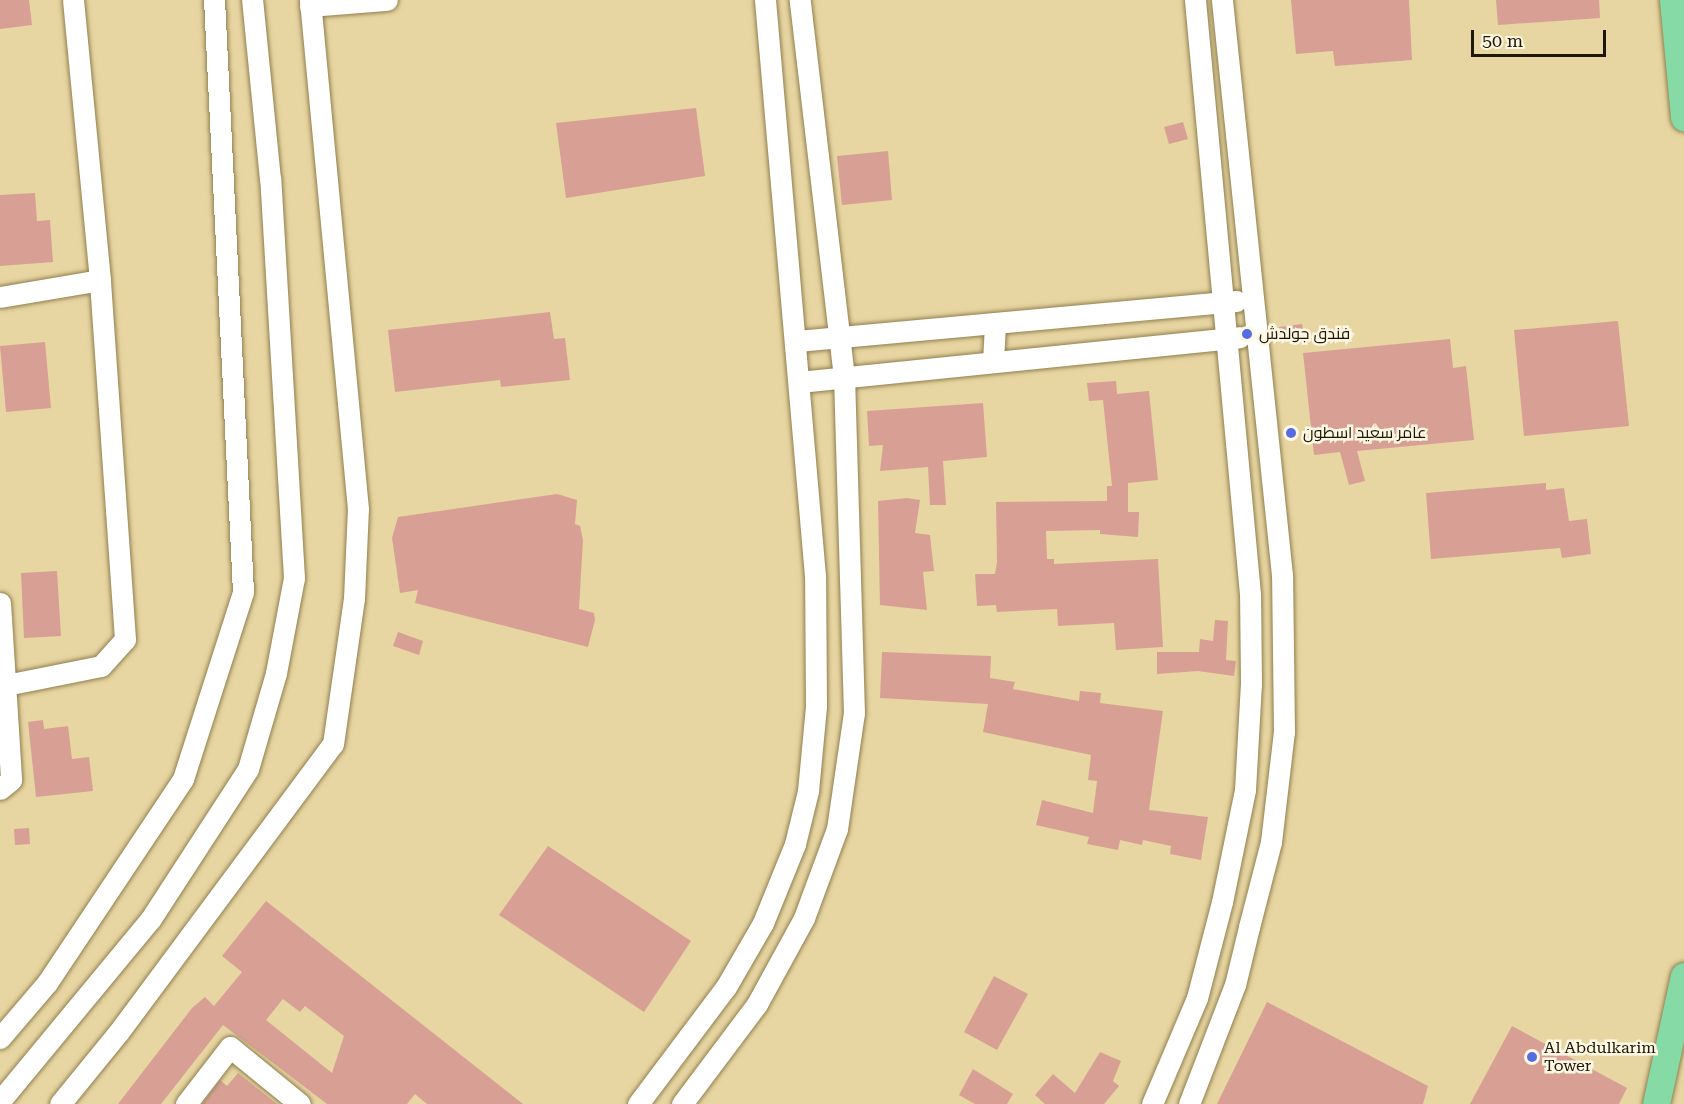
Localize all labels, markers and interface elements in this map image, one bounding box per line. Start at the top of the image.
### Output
scale bar [1474,18,1609,56]
text: 50 m [1482,30,1523,51]
place label: فندق جولدش [1259,324,1350,344]
marker: فندق جولدش [1240,327,1254,341]
place label: عامر سعيد اسطون [1303,423,1426,443]
marker: عامر سعيد اسطون [1284,426,1298,440]
place label: Al Abdulkarim Tower [1544,1038,1656,1076]
marker: Al Abdulkarim Tower [1525,1050,1539,1064]

